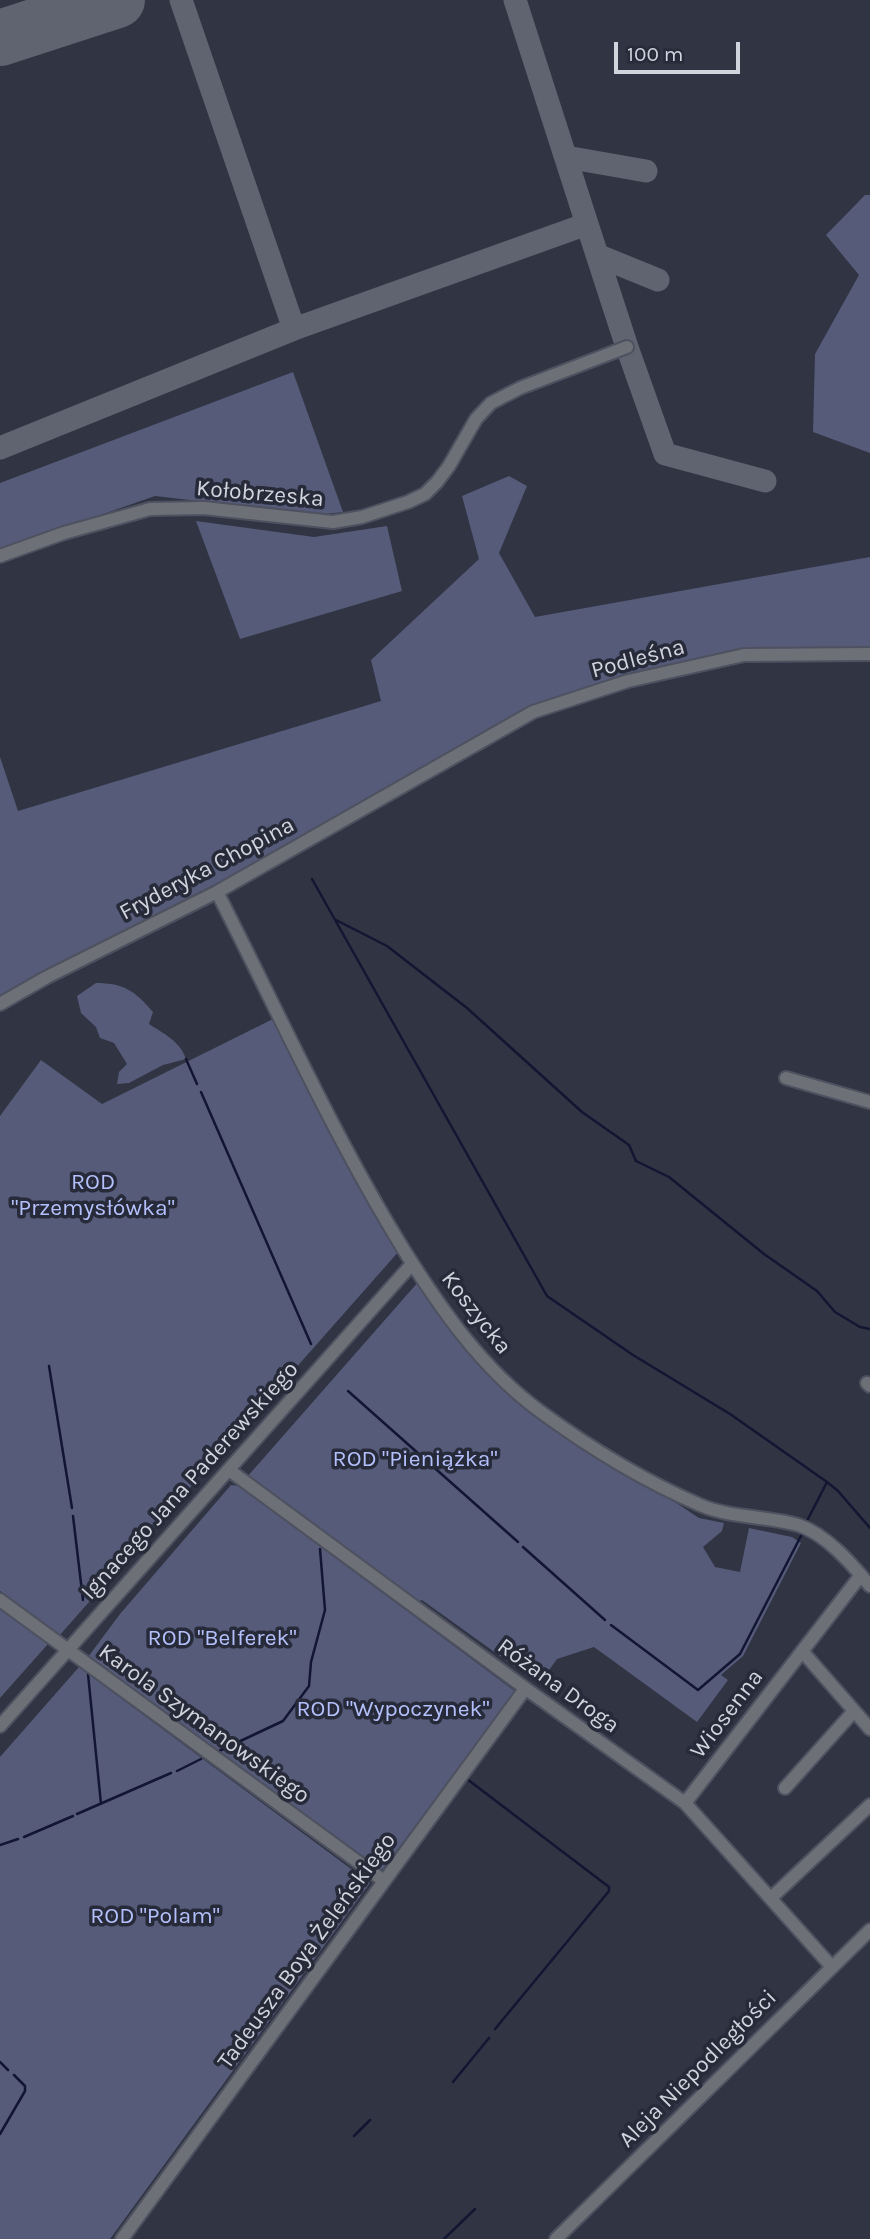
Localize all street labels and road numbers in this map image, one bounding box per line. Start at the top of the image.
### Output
street label: Kołobrzeska [195,475,325,513]
street label: Podleśna [588,633,688,685]
street label: Fryderyka Chopina [115,811,299,927]
street label: Koszycka [435,1266,517,1360]
street label: Ignacego Jana Paderewskiego [76,1356,304,1606]
street label: Różana Droga [492,1633,624,1739]
street label: Karola Szymanowskiego [93,1638,315,1810]
street label: Wiosenna [685,1664,769,1764]
street label: Tadeusza Boya Żeleńskiego [212,1828,402,2074]
street label: Aleja Niepodległości [613,1984,783,2154]

